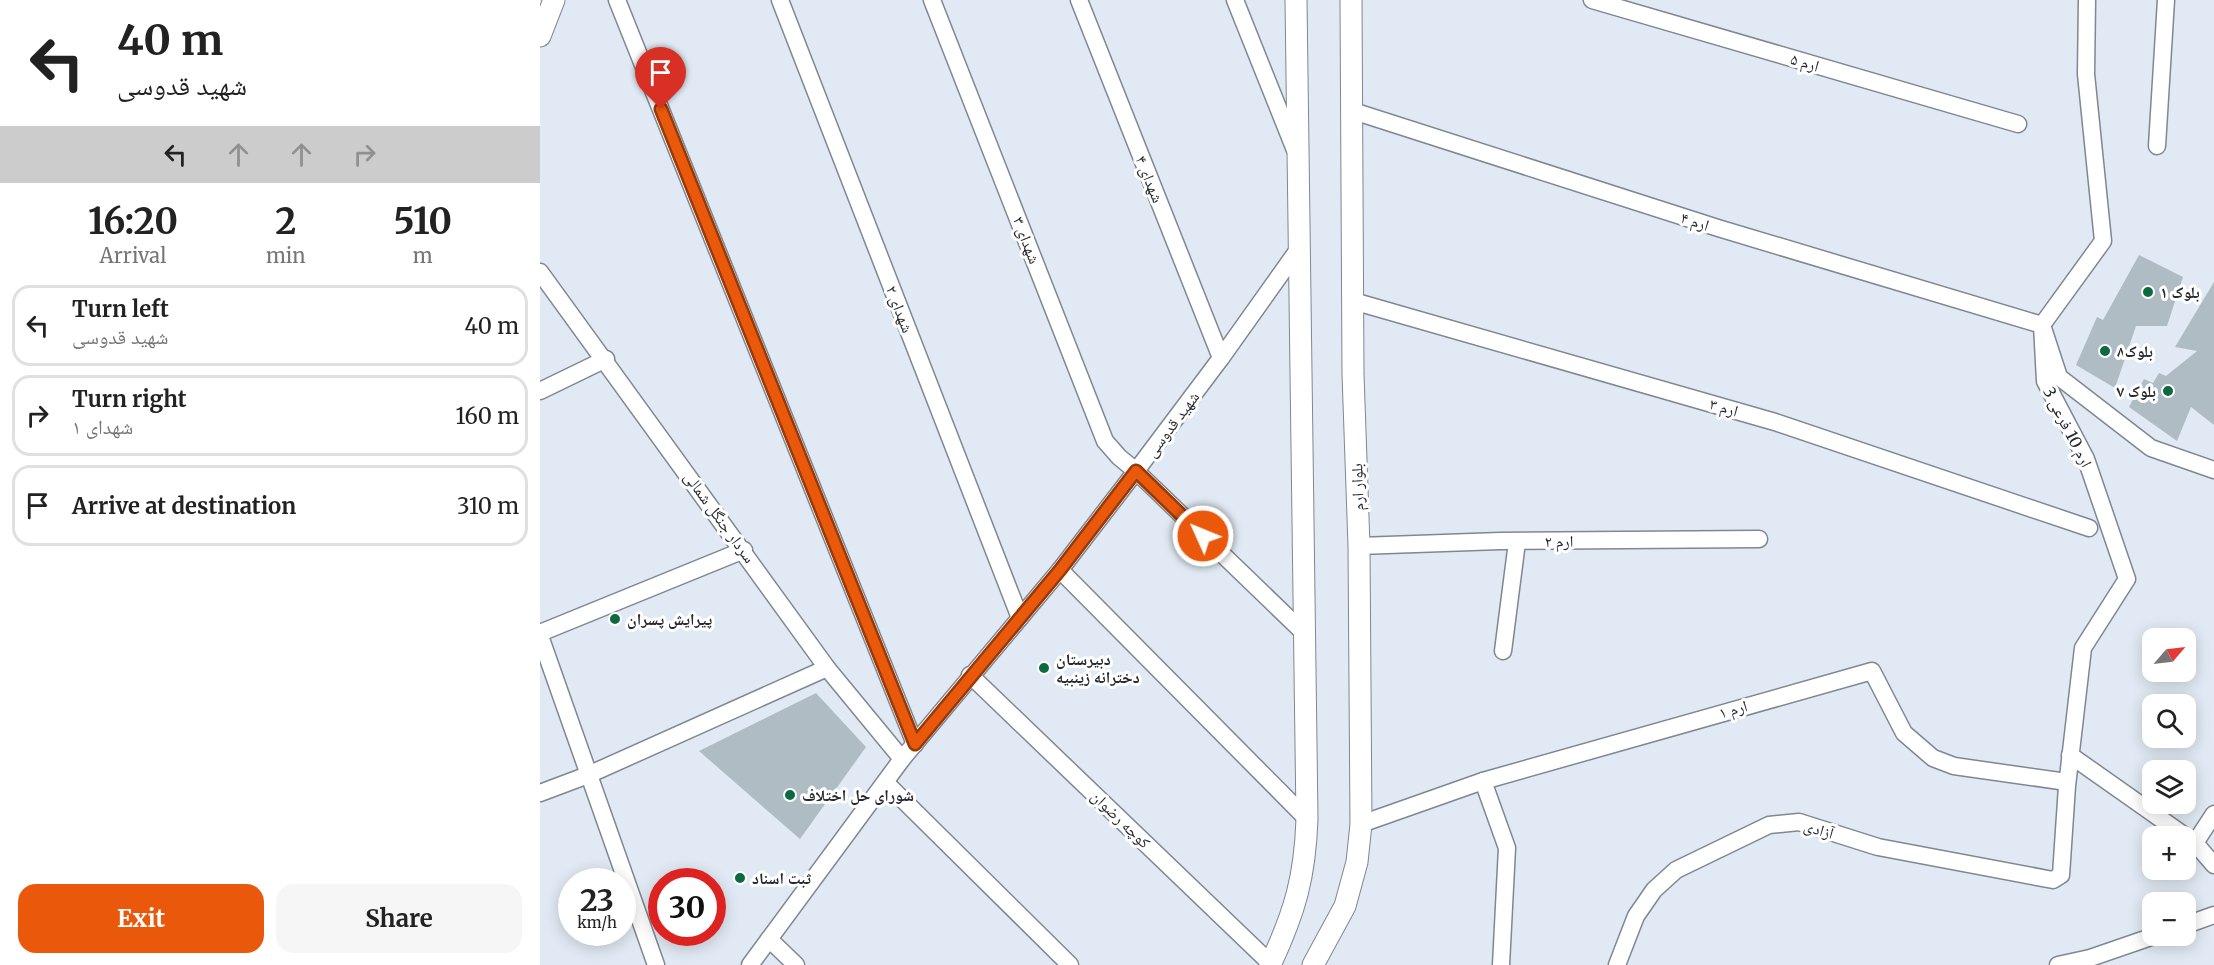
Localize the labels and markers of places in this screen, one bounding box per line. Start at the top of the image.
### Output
pin [635,47,686,109]
place label: بلوک ۱ [2160,282,2200,302]
marker: بلوک ۱ [2141,285,2155,299]
place label: بلوک۸ [2117,341,2153,361]
marker: بلوک۸ [2098,344,2112,358]
place label: بلوک ۷ [2116,381,2156,401]
marker: بلوک ۷ [2161,384,2175,398]
place label: پیرایش پسران [627,609,712,629]
marker: پیرایش پسران [608,612,622,626]
place label: دبیرستان دخترانه زینبیه [1056,649,1140,687]
marker: دبیرستان دخترانه زینبیه [1037,661,1051,675]
place label: شورای حل اختلاف [802,785,914,805]
marker: شورای حل اختلاف [783,788,797,802]
place label: ثبت اسناد [752,868,812,888]
marker: ثبت اسناد [733,871,747,885]

